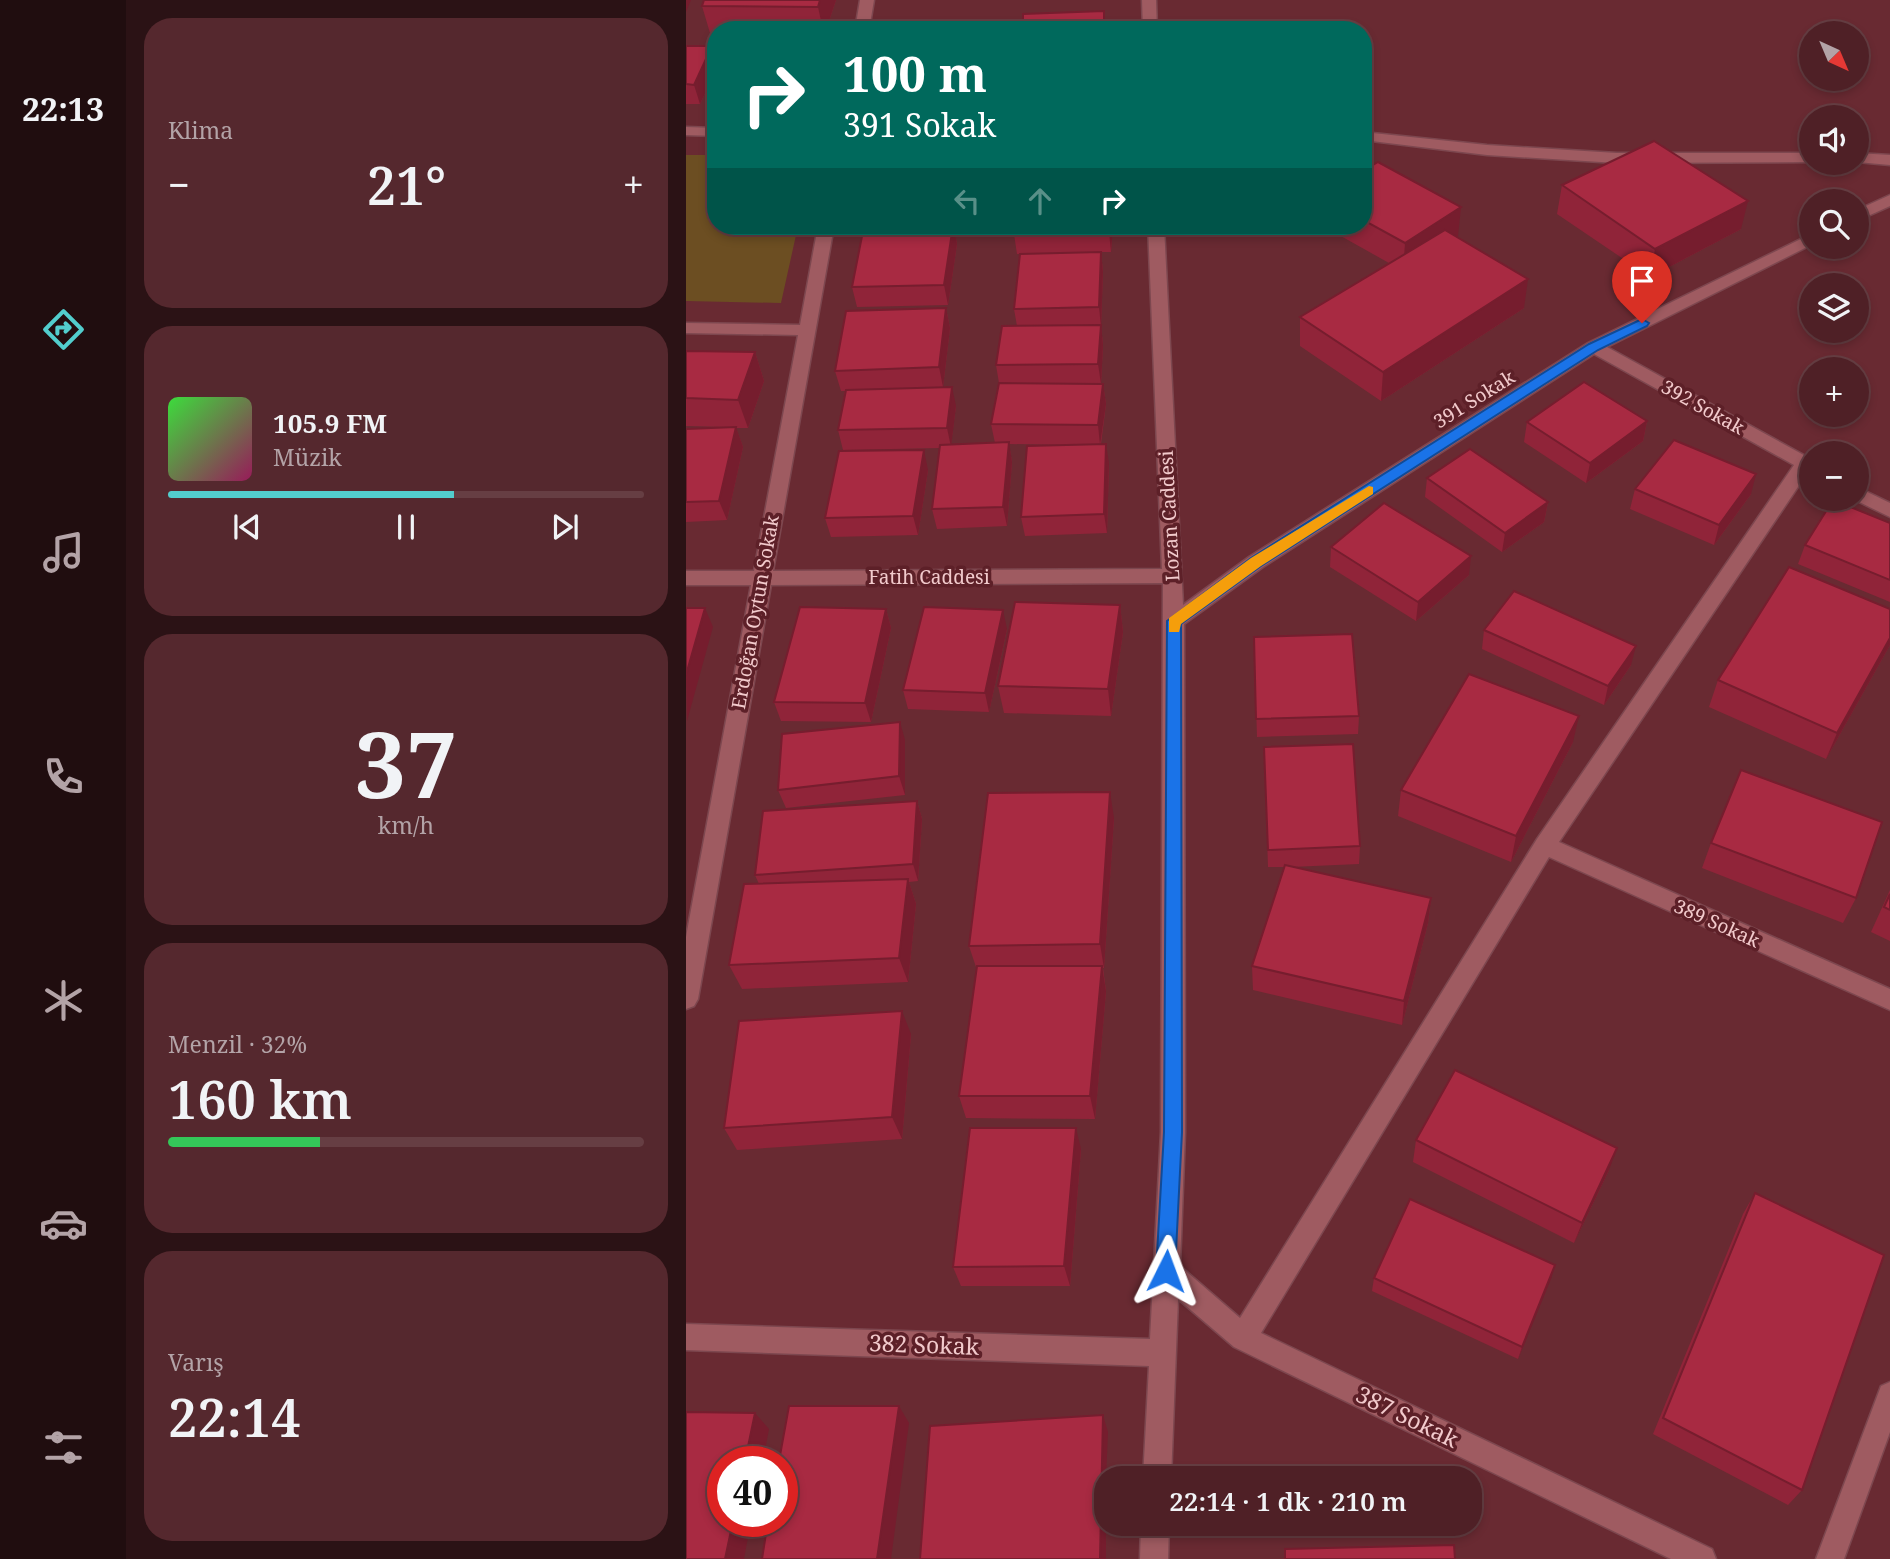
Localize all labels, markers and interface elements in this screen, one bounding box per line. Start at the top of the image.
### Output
north arrow [1799,21,1869,91]
map controls [1799,21,1869,511]
text: 100 m [843,40,987,106]
icon: right [728,49,819,140]
text: 22:13 [22,87,104,130]
text: 391 Sokak [843,103,996,146]
button: sound [1799,105,1869,175]
text: Klima [168,114,233,146]
text: 21° [367,149,446,220]
text: − [168,158,190,210]
text: + [623,158,644,210]
icon: left [948,182,986,220]
icon: ahead [1021,182,1059,220]
icon: right [1094,182,1132,220]
button: search [1799,189,1869,259]
pin [1612,251,1672,323]
icon: arrive [1623,262,1661,300]
button: layers [1799,273,1869,343]
icon: directions [39,305,88,354]
button: + [1799,357,1869,427]
street label: 391 Sokak [1429,363,1520,434]
street label: 392 Sokak [1657,374,1750,441]
text: 105.9 FM [273,405,387,441]
text: Müzik [273,441,342,473]
button: − [1799,441,1869,511]
street label: Lozan Caddesi [1153,450,1185,582]
icon: previous [228,508,266,546]
icon: pause [387,508,425,546]
icon: next [546,508,584,546]
street label: Erdoğan Oytun Sokak [725,512,785,711]
icon: music [39,528,88,577]
street label: Fatih Caddesi [868,564,990,590]
text: 37 [355,701,457,825]
icon: phone [39,752,88,801]
text: km/h [378,809,434,841]
street label: 389 Sokak [1670,893,1765,954]
icon: climate [39,976,88,1025]
text: Menzil · 32% [168,1028,307,1060]
text: 160 km [168,1063,352,1134]
icon: car [39,1199,88,1248]
position arrow [1129,1234,1203,1308]
street label: 382 Sokak [868,1326,980,1362]
text: Varış [168,1346,224,1378]
street label: 387 Sokak [1351,1378,1464,1455]
text: 22:14 [168,1381,301,1452]
icon: filters [39,1423,88,1472]
speed limit sign: 40 [707,1446,798,1537]
text: 22:14 · 1 dk · 210 m [1169,1483,1407,1519]

